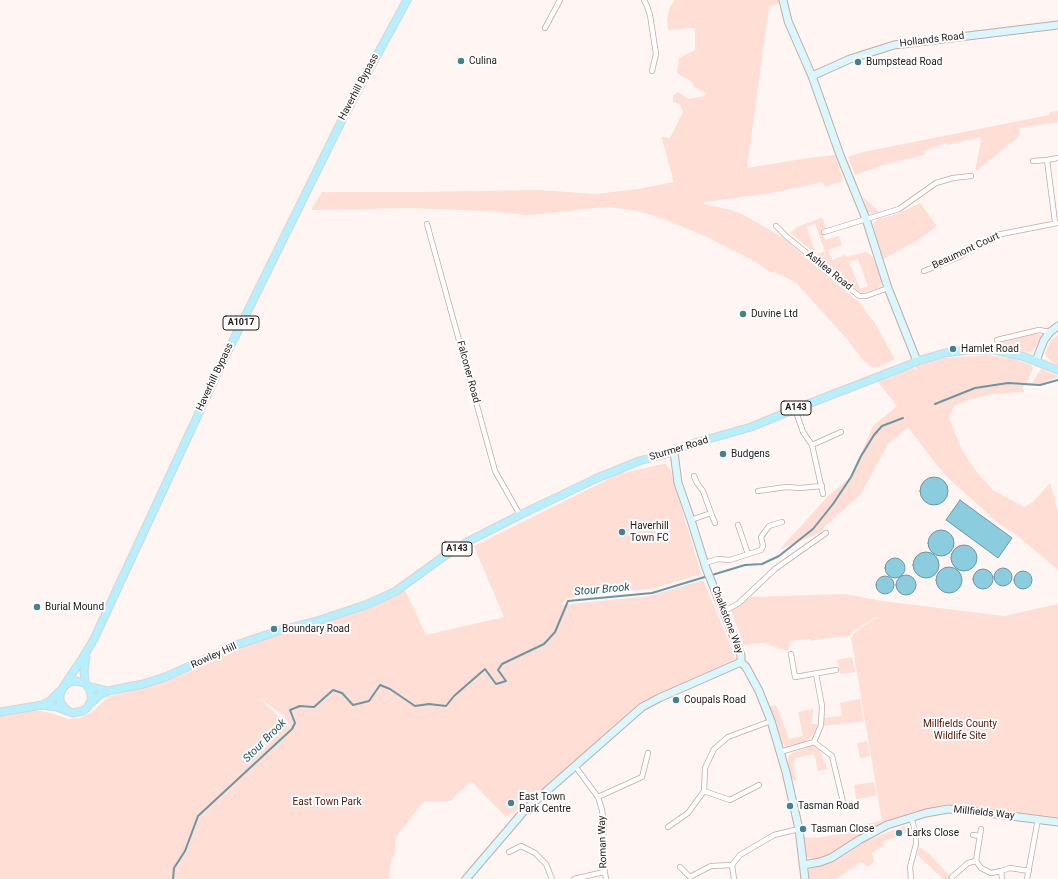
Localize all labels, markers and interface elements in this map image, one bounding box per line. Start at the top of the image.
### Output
street label: Hollands Road [899,30,965,50]
street label: Haverhill Bypass [336,52,382,122]
place label: Culina [469,55,497,67]
marker: Culina [456,56,466,66]
place label: Bumpstead Road [866,56,942,68]
marker: Bumpstead Road [853,57,863,67]
street label: Beaumont Court [930,230,1002,272]
street label: Ashlea Road [804,249,854,293]
place label: Duvine Ltd [751,308,798,320]
marker: Duvine Ltd [738,309,748,319]
road number: A1017 [223,316,259,330]
street label: Falconer Road [454,340,482,404]
street label: Haverhill Bypass [194,341,236,413]
place label: Hamlet Road [961,343,1019,355]
marker: Hamlet Road [948,344,958,354]
road number: A143 [781,401,811,415]
street label: Sturmer Road [648,434,710,464]
place label: Budgens [731,448,770,460]
marker: Budgens [718,449,728,459]
place label: Haverhill Town FC [630,520,669,544]
marker: Haverhill Town FC [617,527,627,537]
road number: A143 [442,542,472,556]
water label: Stour Brook [574,581,630,599]
street label: Chalkstone Way [709,585,745,655]
place label: Burial Mound [45,601,104,613]
marker: Burial Mound [32,602,42,612]
place label: Boundary Road [282,623,350,635]
marker: Boundary Road [269,624,279,634]
street label: Rowley Hill [189,641,239,671]
place label: Coupals Road [684,694,746,706]
marker: Coupals Road [671,695,681,705]
water label: Stour Brook [241,717,289,765]
park label: Millfields County Wildlife Site [923,718,997,742]
place label: East Town Park Centre [519,791,571,814]
park label: East Town Park [293,796,361,808]
marker: East Town Park Centre [506,798,516,808]
place label: Tasman Road [798,800,859,812]
marker: Tasman Road [785,801,795,811]
street label: Millfields Way [953,804,1015,822]
street label: Roman Way [596,815,610,869]
place label: Tasman Close [811,823,874,835]
marker: Tasman Close [798,824,808,834]
place label: Larks Close [907,827,959,839]
marker: Larks Close [894,828,904,838]

